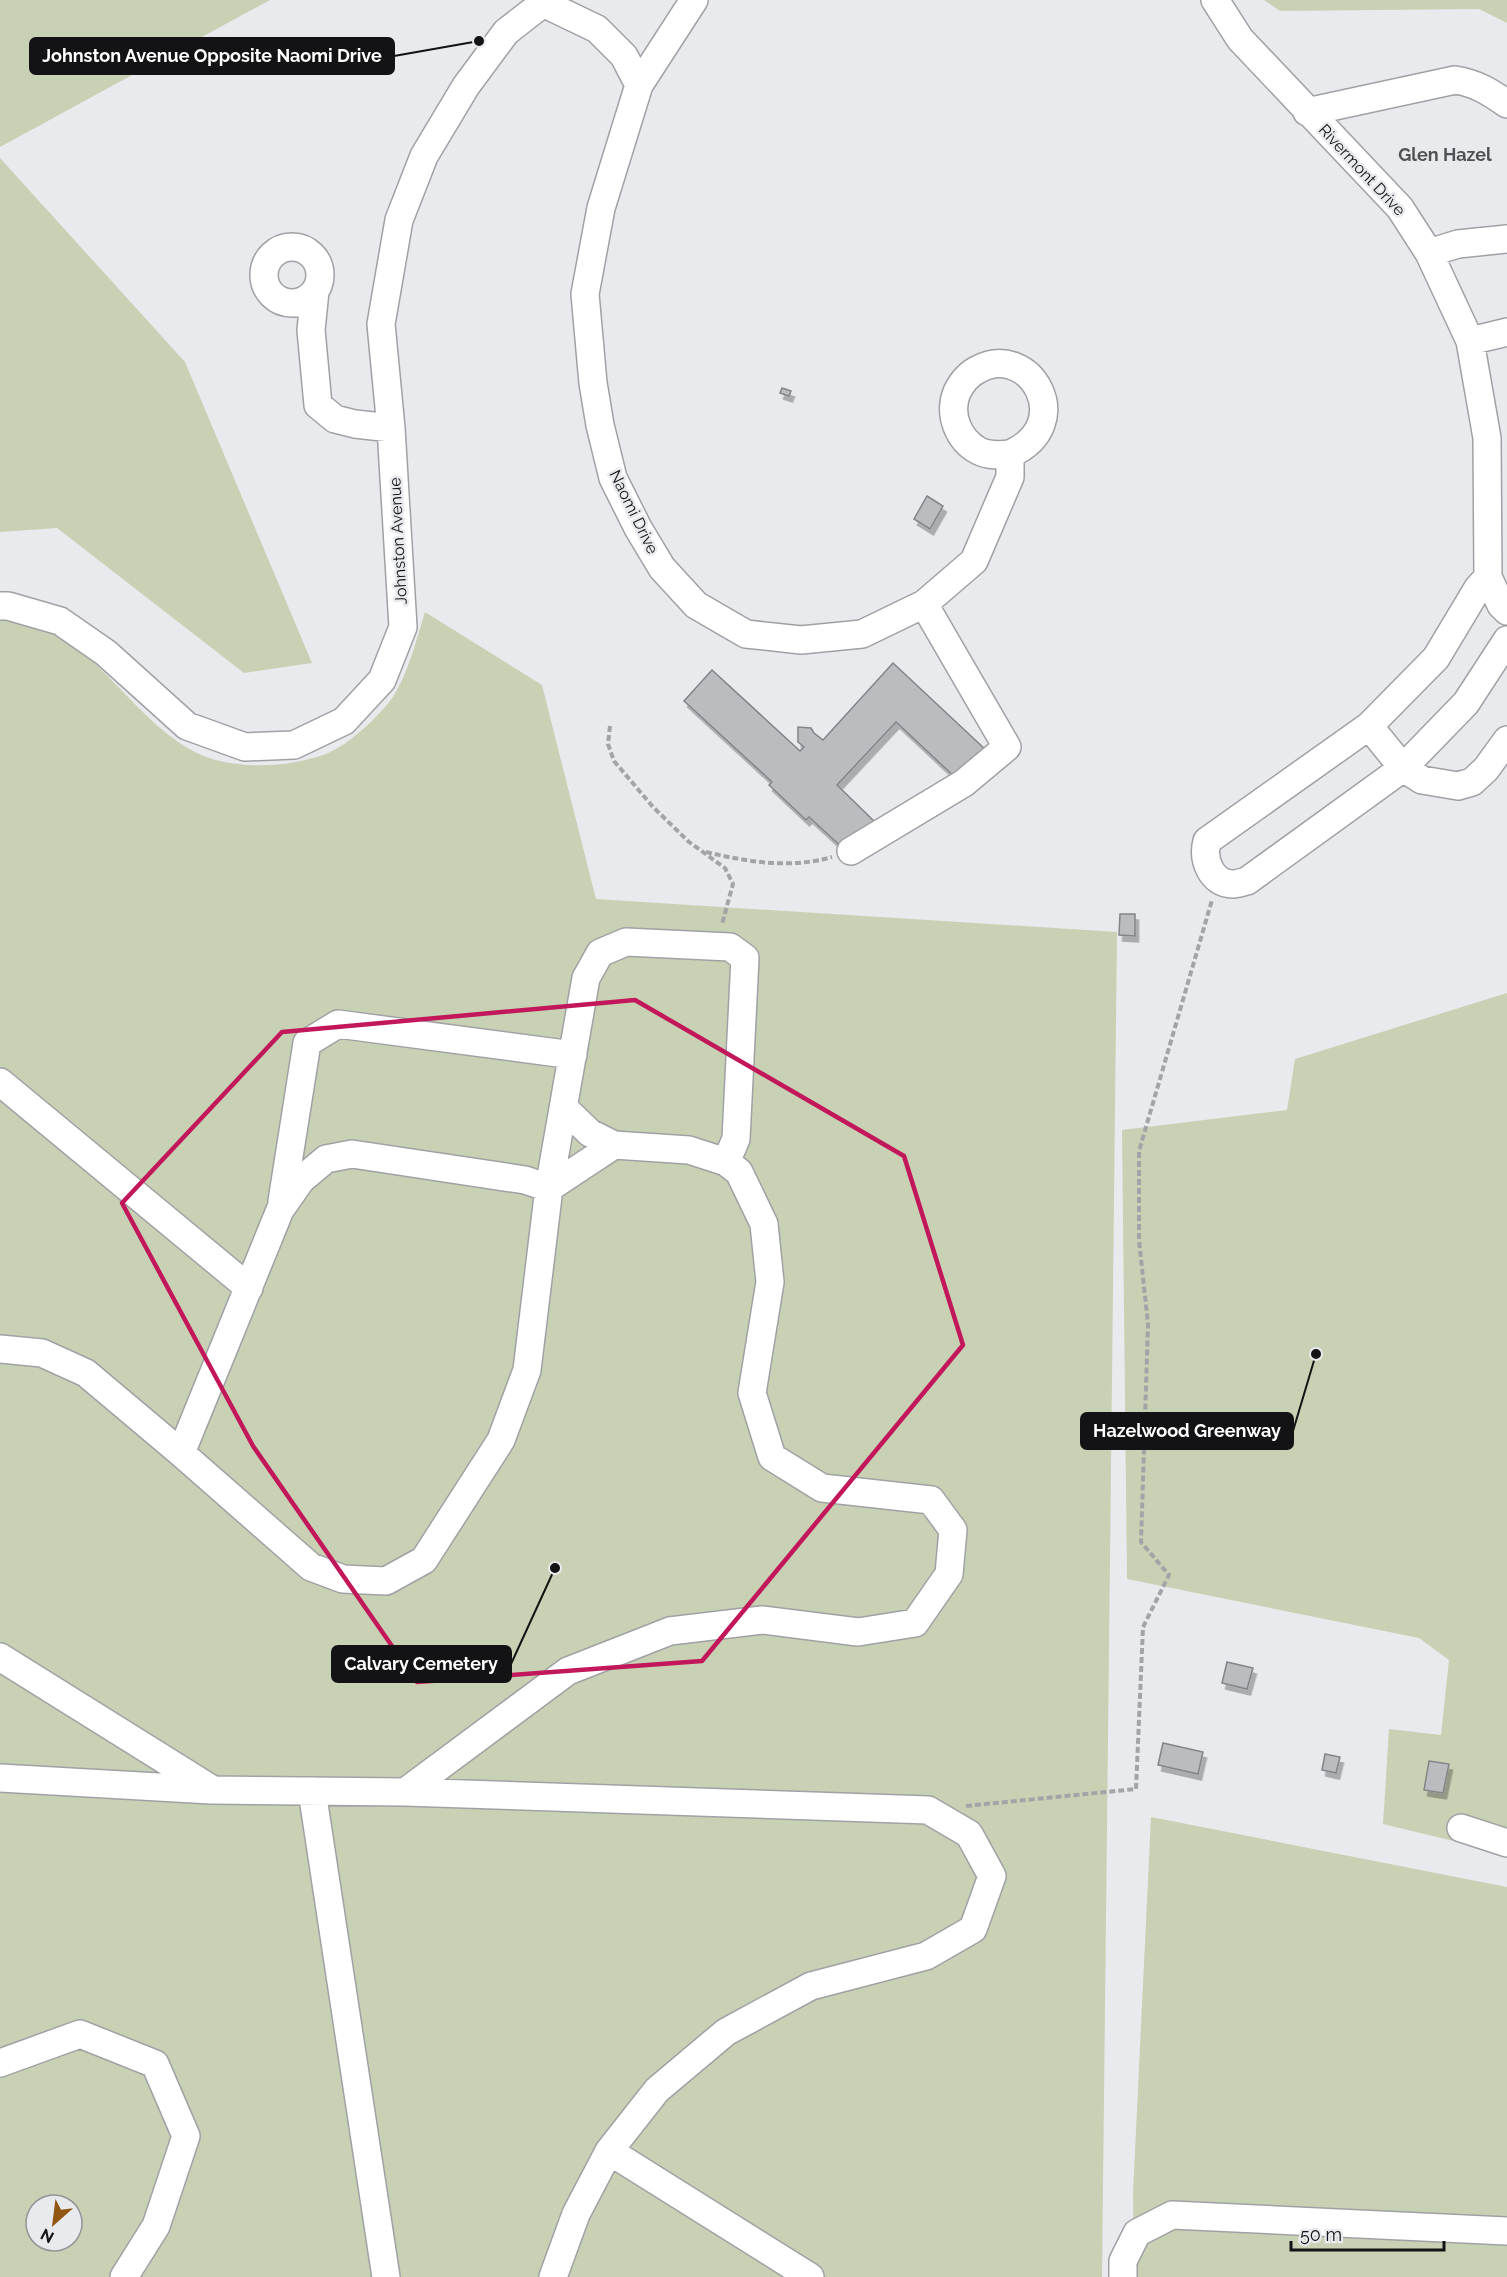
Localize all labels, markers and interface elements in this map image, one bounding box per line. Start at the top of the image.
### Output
callout: Johnston Avenue Opposite Naomi Drive [30,38,394,74]
text: Johnston Avenue Opposite Naomi Drive [42,45,382,66]
street label: Rivermont Drive [1315,120,1409,220]
district label: Glen Hazel [1398,144,1492,165]
street label: Naomi Drive [606,467,662,557]
street label: Johnston Avenue [385,477,411,605]
callout: Hazelwood Greenway [1081,1413,1293,1449]
text: Hazelwood Greenway [1093,1420,1281,1441]
callout: Calvary Cemetery [332,1646,511,1682]
text: Calvary Cemetery [344,1653,498,1674]
north arrow [24,2193,84,2253]
scale bar [1291,2214,1444,2252]
text: 50 m [1300,2224,1342,2245]
text: N [37,2225,57,2247]

